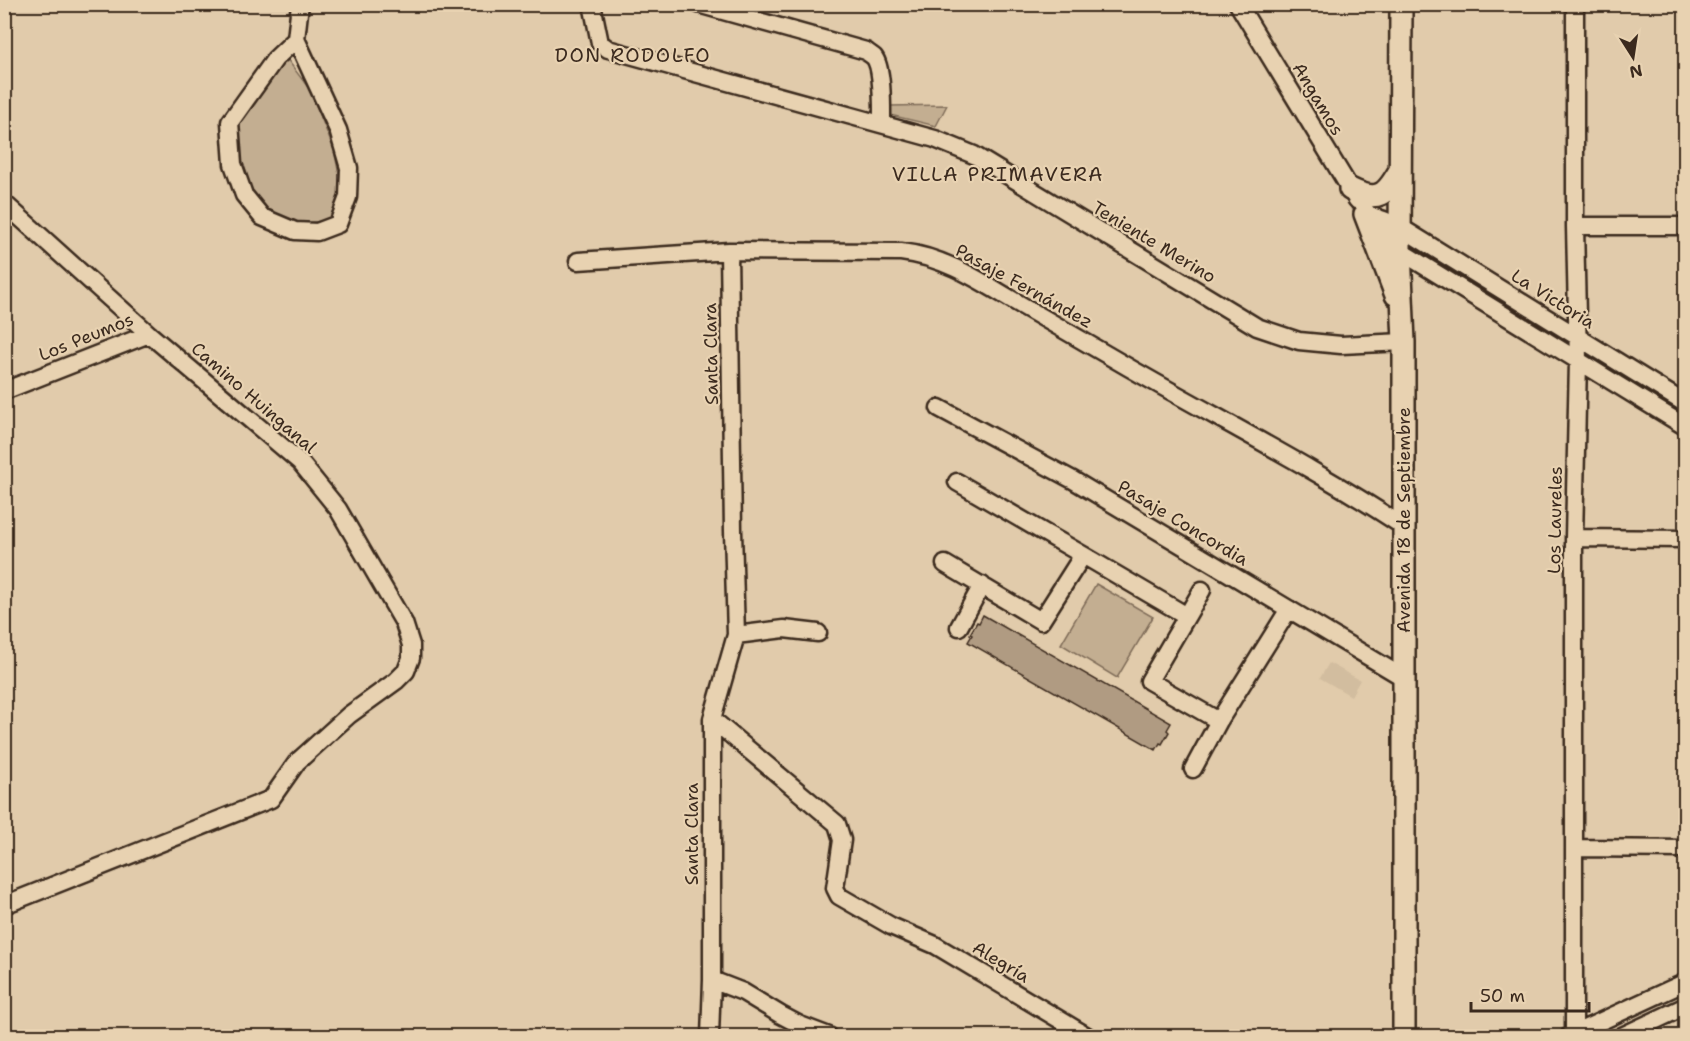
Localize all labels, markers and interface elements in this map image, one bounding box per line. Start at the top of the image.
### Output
north arrow [1603,27,1663,87]
district label: DON RODOLFO [555,42,711,68]
street label: Angamos [1287,58,1349,140]
text: N [1628,60,1644,83]
district label: VILLA PRIMAVERA [892,161,1104,187]
street label: Teniente Merino [1088,195,1220,289]
street label: Pasaje Fernández [951,238,1097,334]
street label: La Victoria [1507,264,1599,334]
street label: Santa Clara [698,303,724,405]
street label: Los Peumos [35,307,137,367]
street label: Camino Huinganal [186,337,322,460]
street label: Avenida 18 de Septiembre [1392,407,1416,633]
street label: Los Laureles [1542,466,1568,574]
street label: Pasaje Concordia [1113,475,1253,571]
street label: Santa Clara [680,783,704,885]
street label: Alegría [968,936,1034,988]
scale bar [1471,975,1590,1013]
text: 50 m [1480,984,1525,1008]

